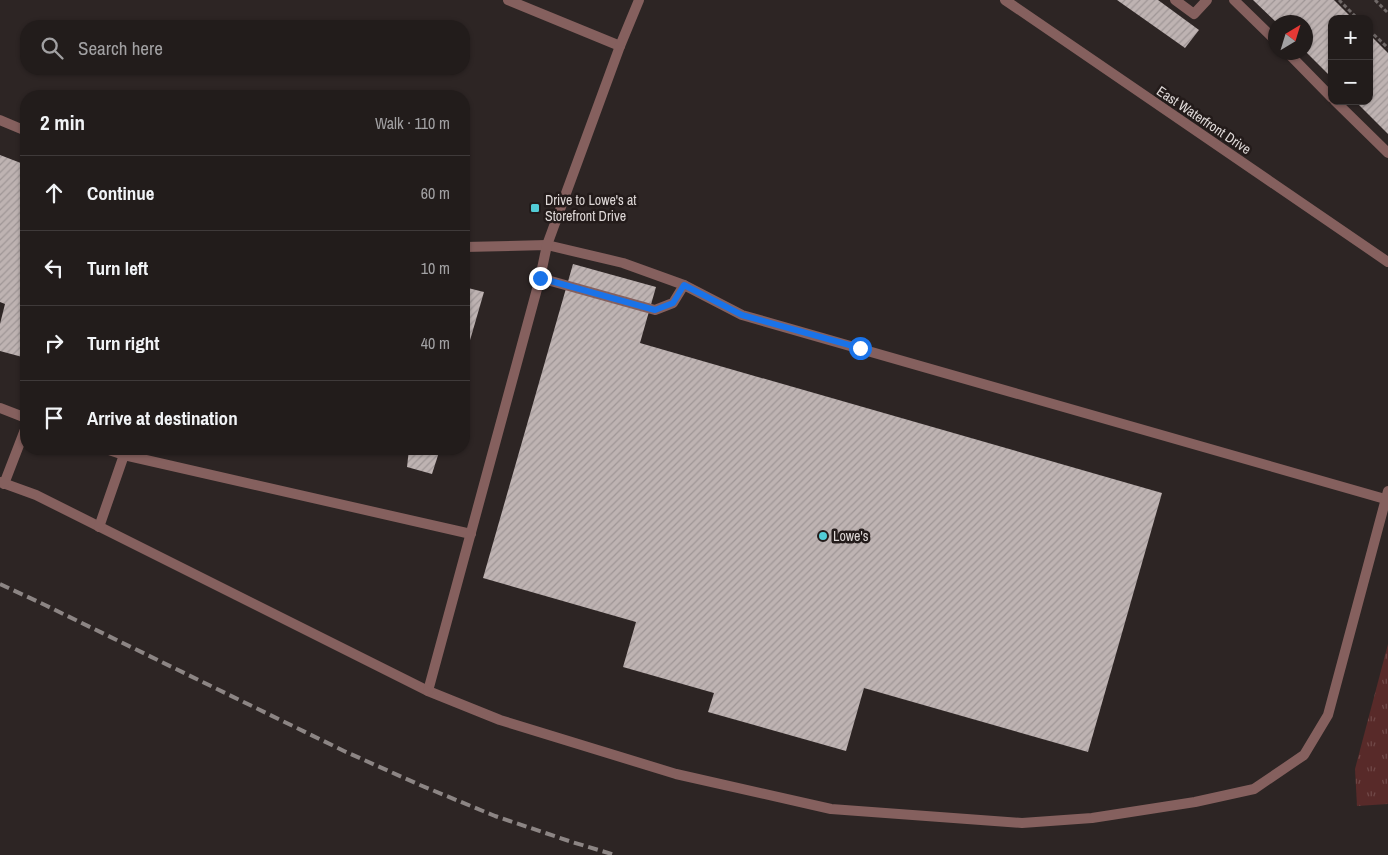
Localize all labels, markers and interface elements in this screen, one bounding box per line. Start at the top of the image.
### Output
north arrow [1268,15,1313,60]
map controls [1328,15,1373,105]
button: + [1328,15,1373,60]
search box [20,20,470,75]
icon: search [38,34,66,62]
text: Search here [78,35,163,61]
button: − [1328,60,1373,105]
street label: East Waterfront Drive [1153,82,1255,158]
text: 2 min [40,108,85,137]
text: Walk · 110 m [375,112,450,134]
icon: ahead [40,179,68,207]
text: Continue [87,180,155,206]
text: 60 m [421,182,450,204]
place label: Drive to Lowe's at Storefront Drive [545,191,637,225]
marker: Drive to Lowe's at Storefront Drive [529,202,541,214]
icon: left [40,254,68,282]
text: Turn left [87,255,148,281]
text: 10 m [421,257,450,279]
route end [529,267,552,290]
icon: right [40,329,68,357]
text: Turn right [87,330,159,356]
text: 40 m [421,332,450,354]
route start [849,337,872,360]
icon: arrive [40,404,68,432]
text: Arrive at destination [87,405,238,431]
place label: Lowe's [833,527,869,545]
marker: Lowe's [817,530,829,542]

